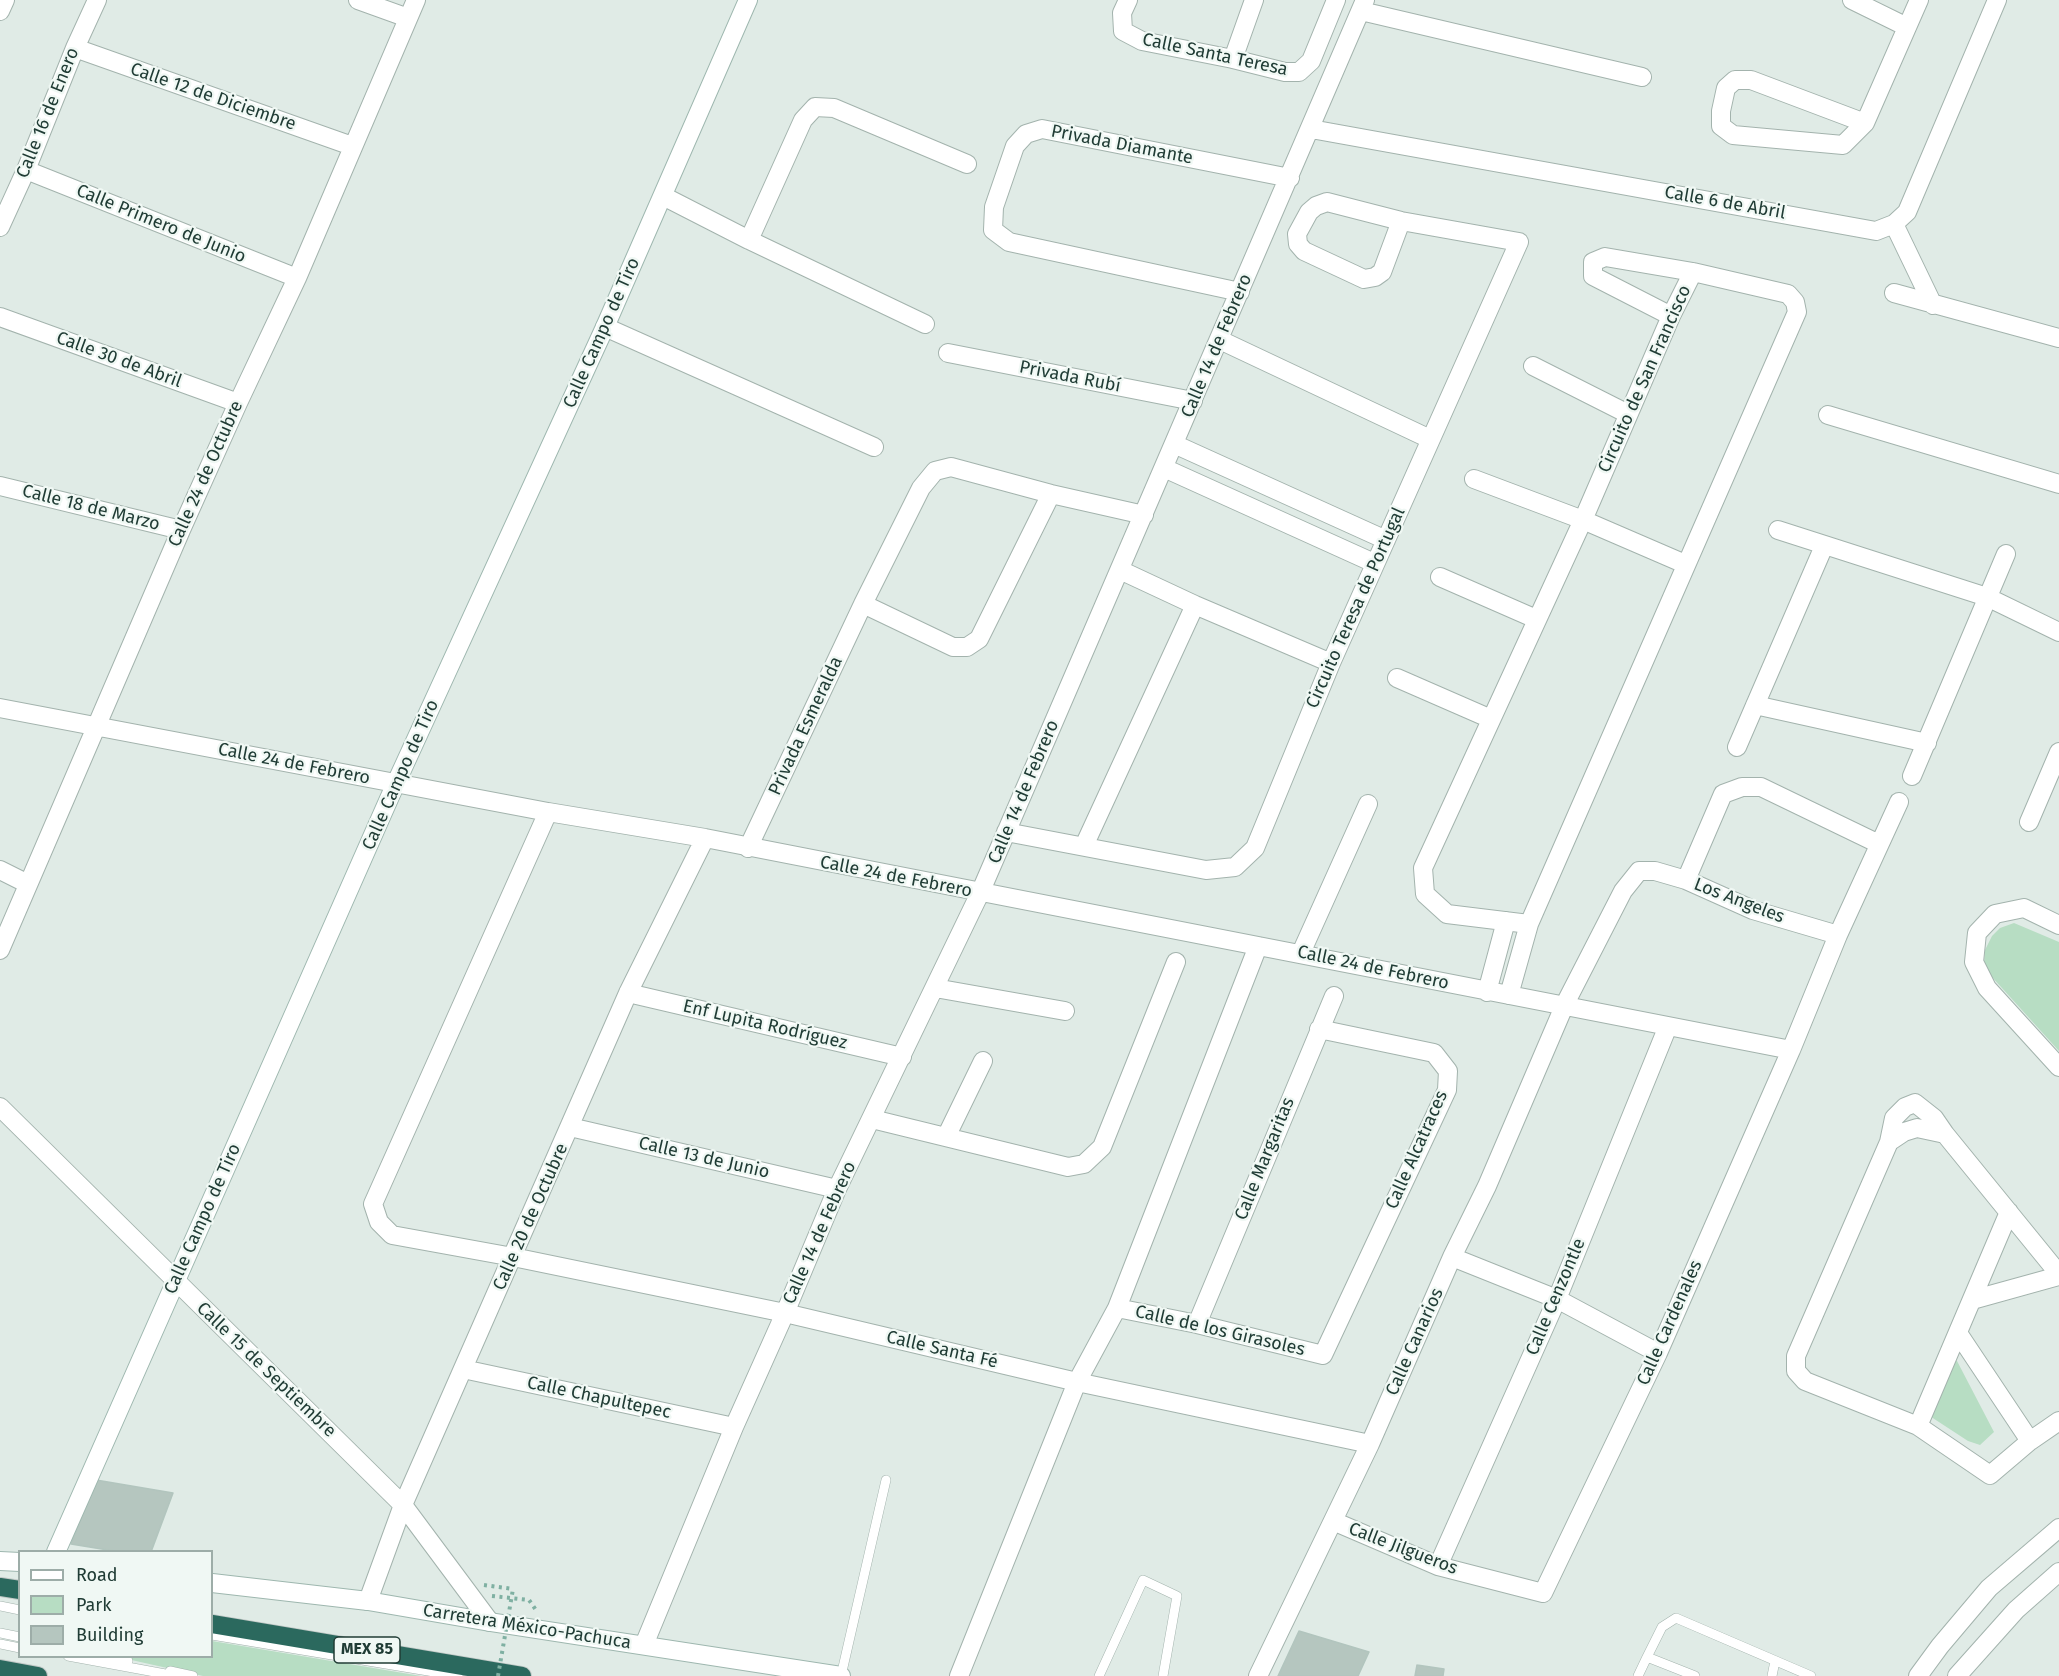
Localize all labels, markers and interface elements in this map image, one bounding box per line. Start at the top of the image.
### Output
street label: Calle Santa Teresa [1140,29,1290,81]
street label: Calle 16 de Enero [12,45,84,181]
street label: Calle 12 de Diciembre [127,58,299,136]
street label: Privada Diamante [1049,121,1195,169]
street label: Calle Primero de Junio [73,180,249,268]
street label: Calle 6 de Abril [1663,182,1787,224]
street label: Calle Campo de Tiro [559,254,645,412]
street label: Calle 14 de Febrero [1177,271,1257,421]
street label: Circuito de San Francisco [1594,282,1696,476]
street label: Calle 30 de Abril [53,327,185,393]
street label: Privada Rubí [1017,357,1123,397]
street label: Calle 24 de Octubre [164,398,248,550]
street label: Calle 18 de Marzo [20,480,162,536]
street label: Circuito Teresa de Portugal [1302,504,1410,712]
street label: Privada Esmeralda [764,653,848,799]
street label: Calle Campo de Tiro [358,696,444,854]
street label: Calle 14 de Febrero [984,717,1064,867]
street label: Calle 24 de Febrero [216,739,372,789]
street label: Calle 24 de Febrero [818,852,974,902]
street label: Los Angeles [1691,874,1787,928]
street label: Calle 24 de Febrero [1295,941,1451,995]
street label: Enf Lupita Rodríguez [681,996,849,1054]
street label: Calle Alcatraces [1381,1087,1453,1213]
street label: Calle Margaritas [1231,1095,1299,1223]
street label: Calle 13 de Junio [637,1132,771,1184]
street label: Calle Campo de Tiro [160,1140,246,1298]
street label: Calle 20 de Octubre [489,1140,573,1294]
street label: Calle 14 de Febrero [779,1158,861,1308]
street label: Calle Cenzontle [1522,1235,1590,1359]
street label: Calle Cardenales [1633,1257,1707,1389]
street label: Calle Canarios [1382,1285,1448,1399]
street label: Calle 15 de Septiembre [192,1298,340,1442]
street label: Calle de los Girasoles [1133,1301,1307,1361]
street label: Calle Santa Fé [884,1327,1000,1373]
street label: Calle Chapultepec [525,1372,673,1424]
street label: Calle Jilgueros [1345,1518,1461,1580]
legend [18,1550,213,1658]
text: Road [76,1564,118,1586]
text: Park [76,1594,111,1616]
street label: Carretera México-Pachuca [421,1600,633,1654]
text: Building [76,1624,143,1646]
road number: MEX 85 [334,1637,400,1663]

